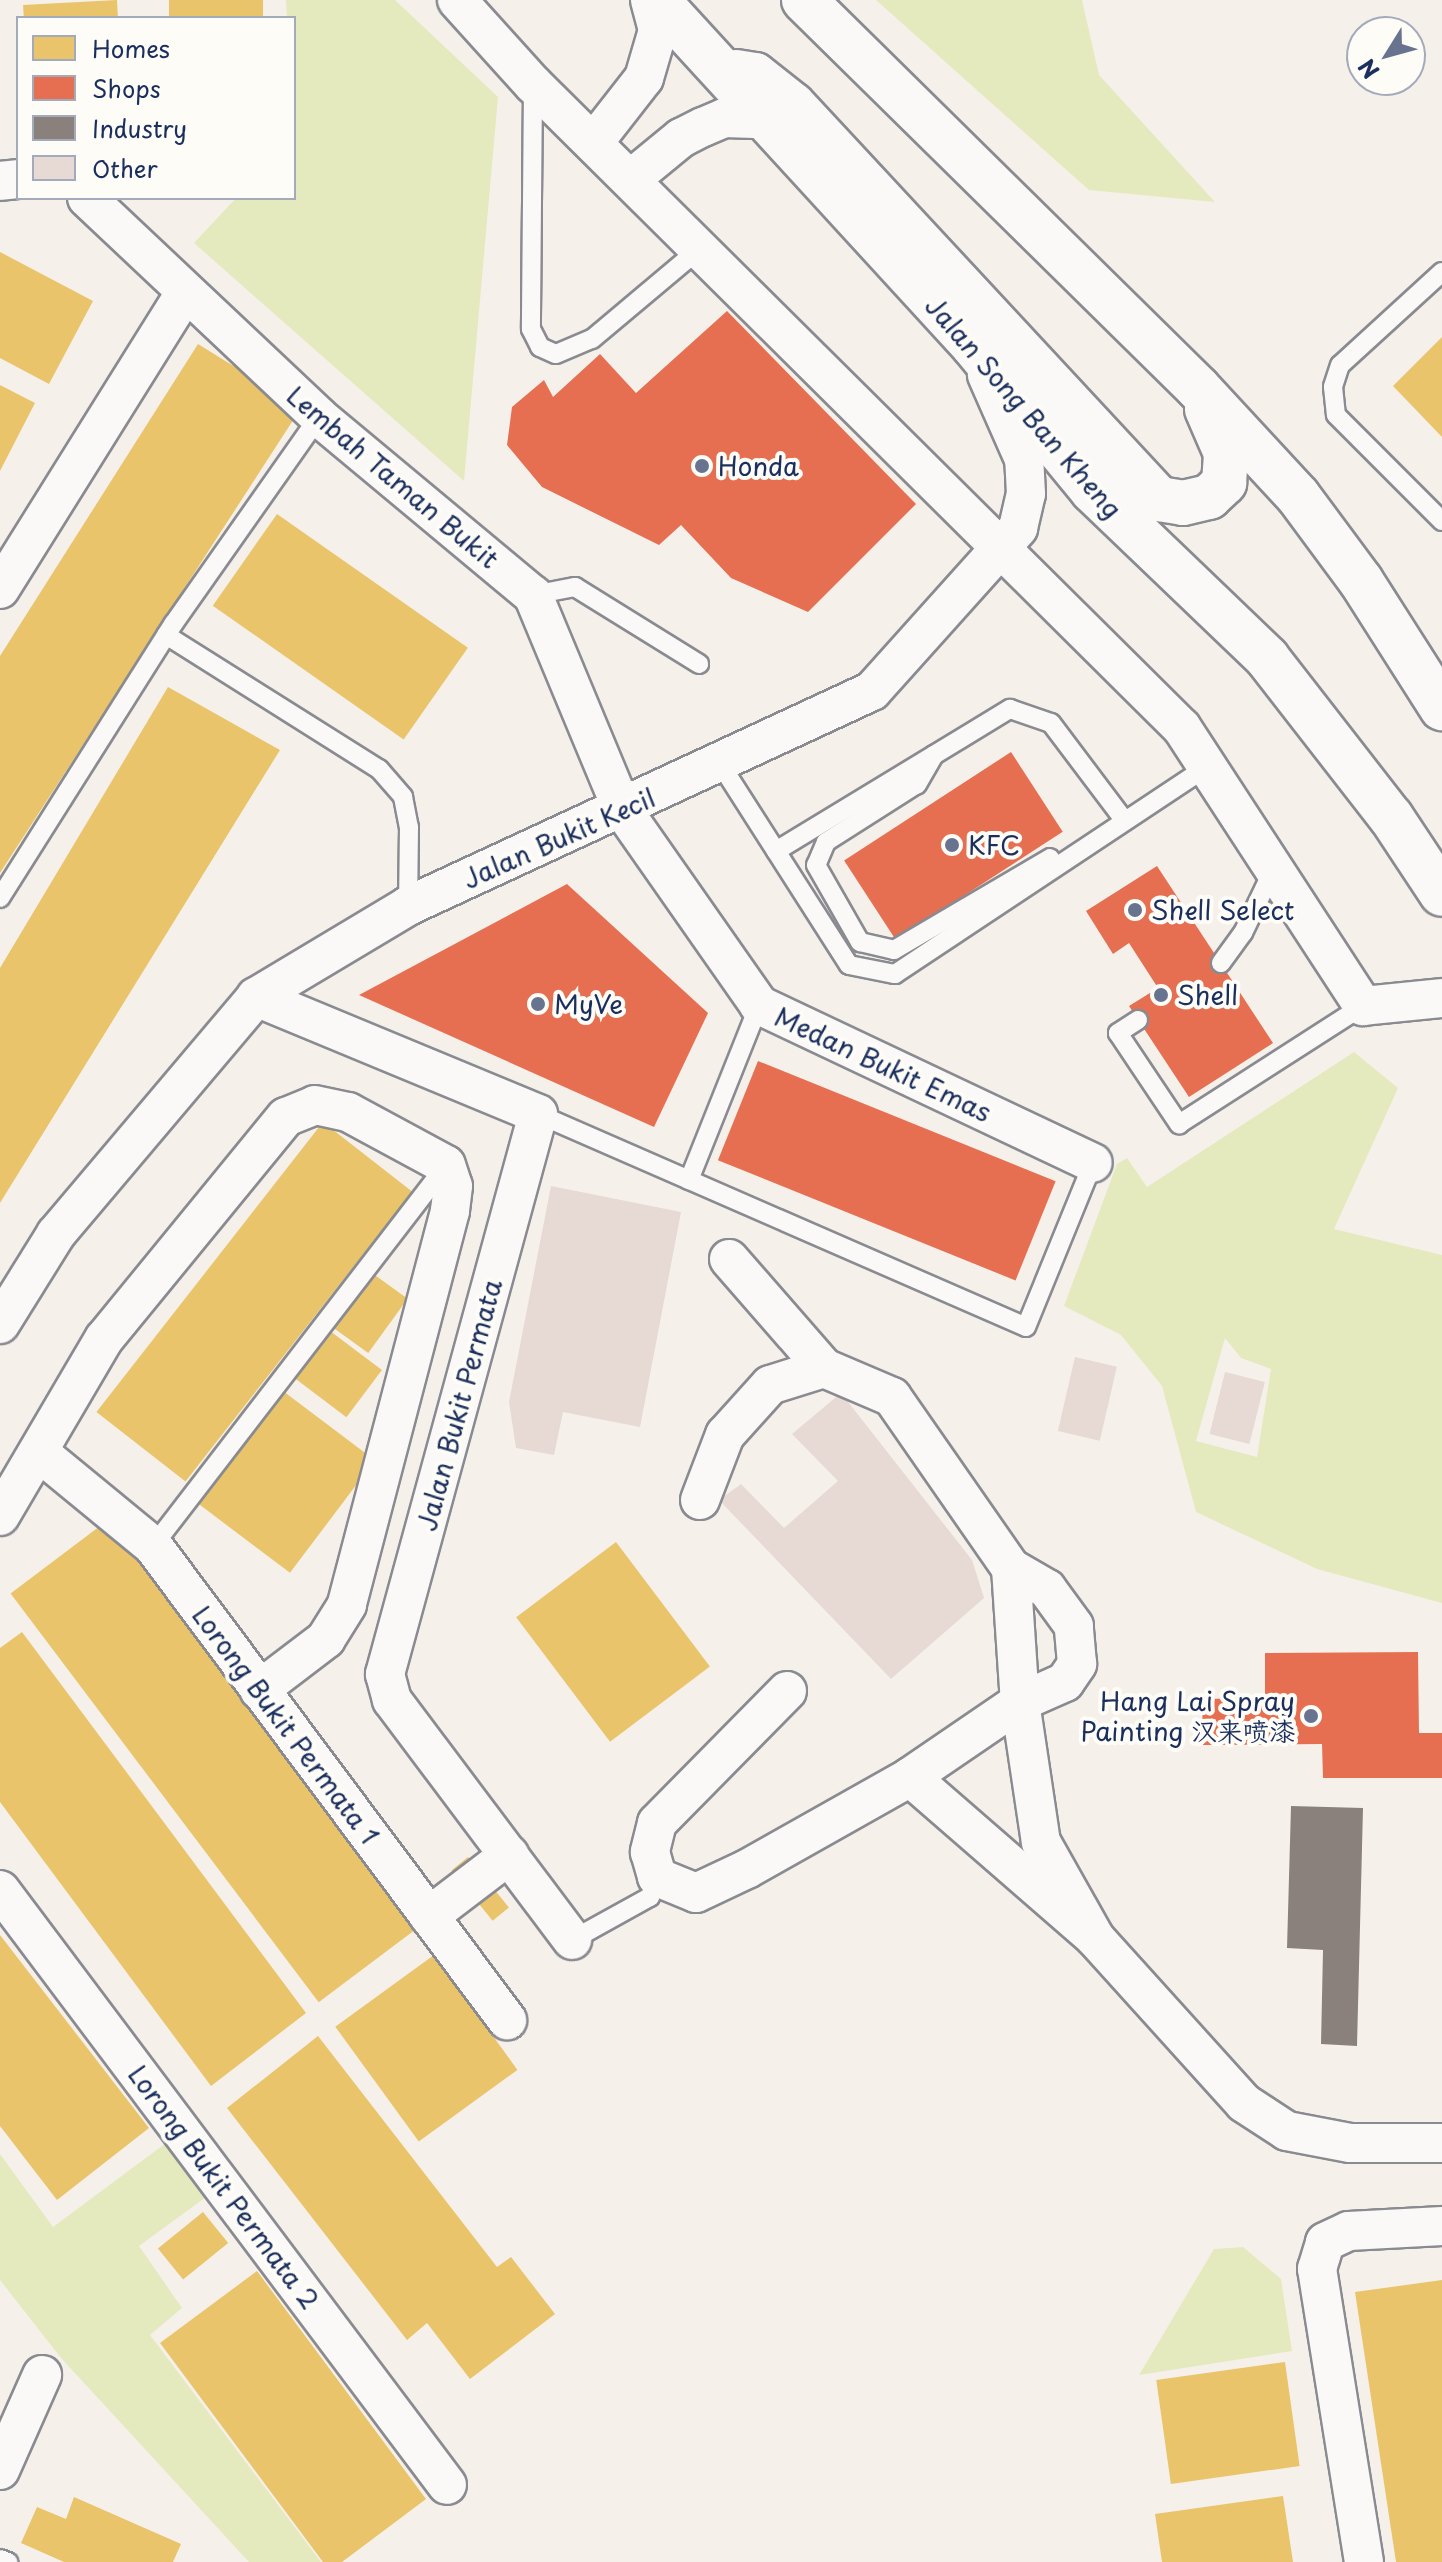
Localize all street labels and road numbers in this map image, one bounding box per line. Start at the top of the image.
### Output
street label: Jalan Song Ban Kheng [920,290,1128,524]
street label: Lembah Taman Bukit [281,379,505,575]
street label: Jalan Bukit Kecil [456,781,662,895]
street label: Medan Bukit Emas [770,1000,996,1128]
street label: Jalan Bukit Permata [410,1274,508,1536]
street label: Lorong Bukit Permata 1 [185,1598,387,1852]
street label: Lorong Bukit Permata 2 [121,2057,327,2317]

